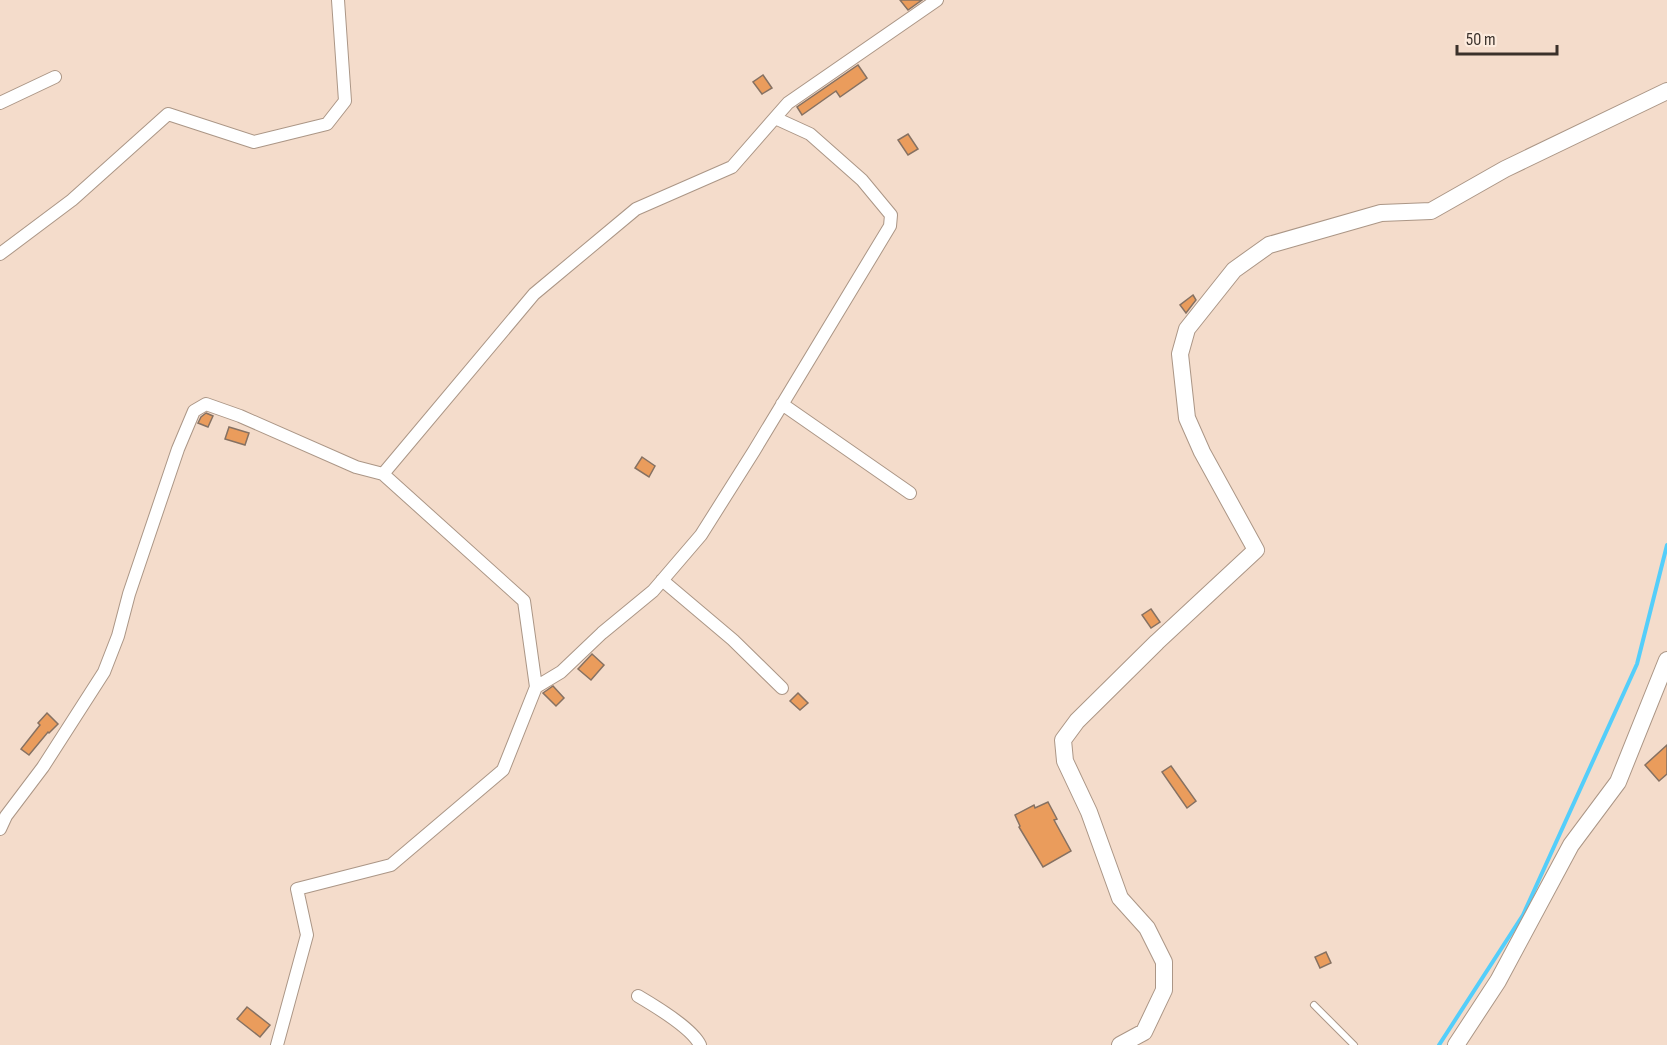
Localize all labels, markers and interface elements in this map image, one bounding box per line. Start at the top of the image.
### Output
scale bar [1457,18,1558,56]
text: 50 m [1466,29,1496,50]

